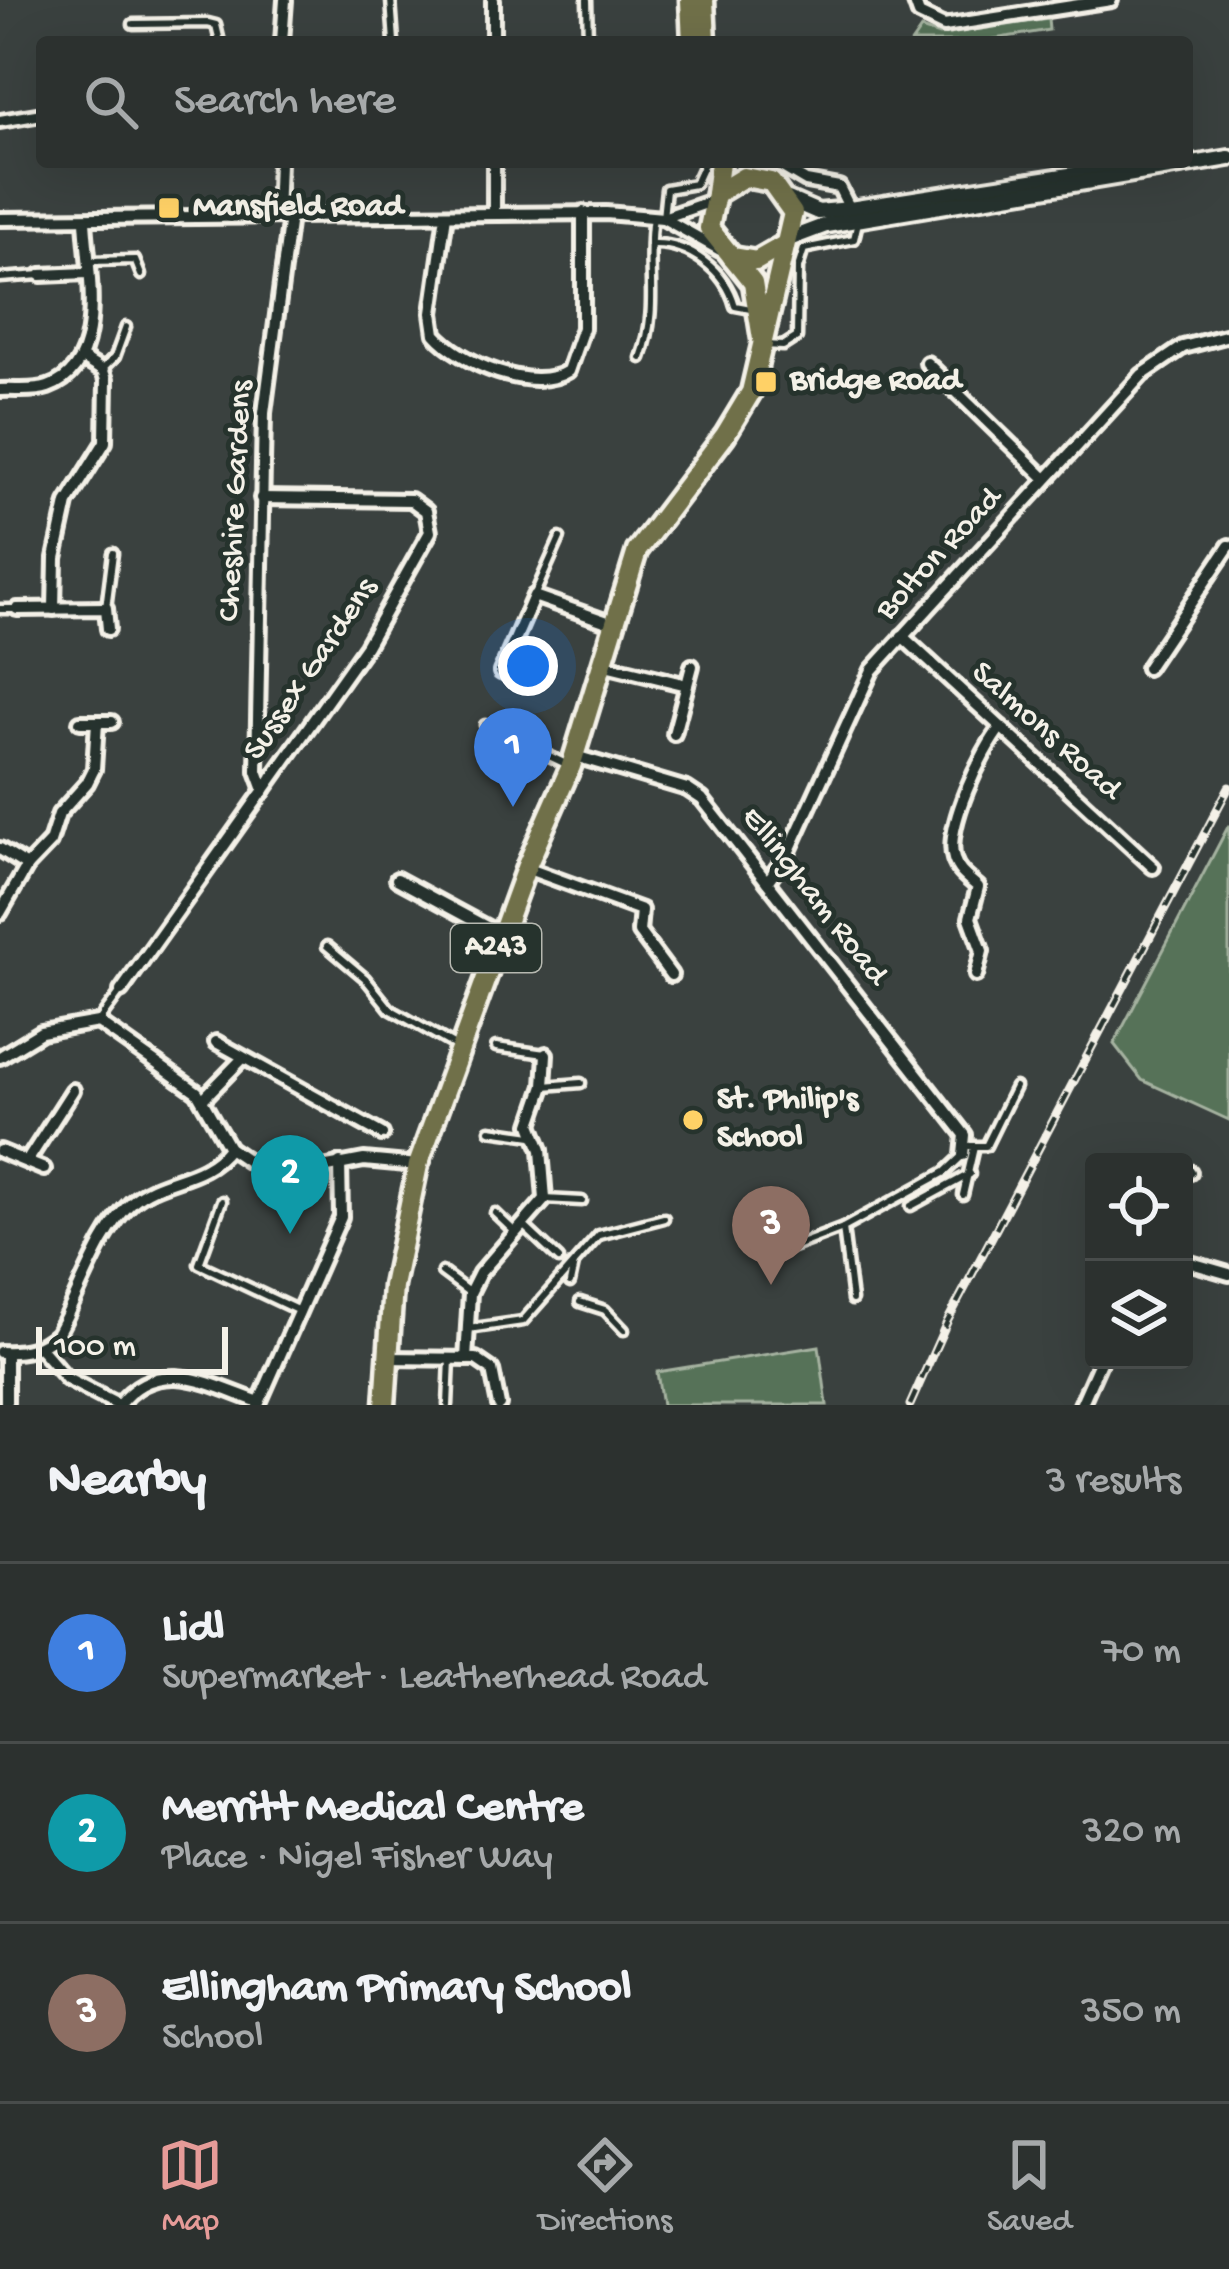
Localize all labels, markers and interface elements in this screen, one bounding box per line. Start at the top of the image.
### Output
search box [36,36,1193,168]
icon: search [78,69,144,135]
text: Search here [174,76,396,129]
place label: Mansfield Road [193,189,406,227]
marker: Mansfield Road [156,195,182,221]
place label: Bridge Road [789,363,964,401]
marker: Bridge Road [753,369,779,395]
street label: Cheshire Gardens [212,379,262,622]
street label: Bolton Road [868,479,1013,630]
street label: Sussex Gardens [237,571,388,769]
your location [498,636,558,696]
street label: Salmons Road [962,655,1130,811]
pin: 1 [474,708,552,807]
street label: Ellingham Road [732,800,896,996]
road number: A243 [451,924,541,972]
place label: St. Philip's School [717,1082,860,1158]
marker: St. Philip's School [680,1107,706,1133]
pin: 2 [251,1135,329,1234]
map controls [1085,1153,1193,1369]
button: locate [1085,1153,1193,1261]
pin: 3 [732,1186,810,1285]
button: layers [1085,1261,1193,1369]
scale bar [36,1321,228,1374]
text: 100 m [54,1329,136,1367]
text: Nearby [48,1453,206,1513]
text: 3 results [1046,1460,1181,1506]
text: Lidl [162,1603,225,1656]
text: 1 [79,1630,95,1676]
text: 70 m [1102,1630,1181,1676]
text: Supermarket · Leatherhead Road [162,1656,706,1702]
text: Merritt Medical Centre [162,1783,583,1836]
text: 2 [77,1810,97,1856]
text: 320 m [1083,1810,1181,1856]
text: Place · Nigel Fisher Way [162,1836,553,1882]
text: Ellingham Primary School [162,1963,632,2016]
text: 3 [77,1990,97,2036]
text: 350 m [1081,1990,1181,2036]
text: School [162,2016,263,2062]
tab: Map [157,2132,223,2242]
tab: Directions [538,2132,672,2242]
tab: Saved [987,2132,1072,2242]

